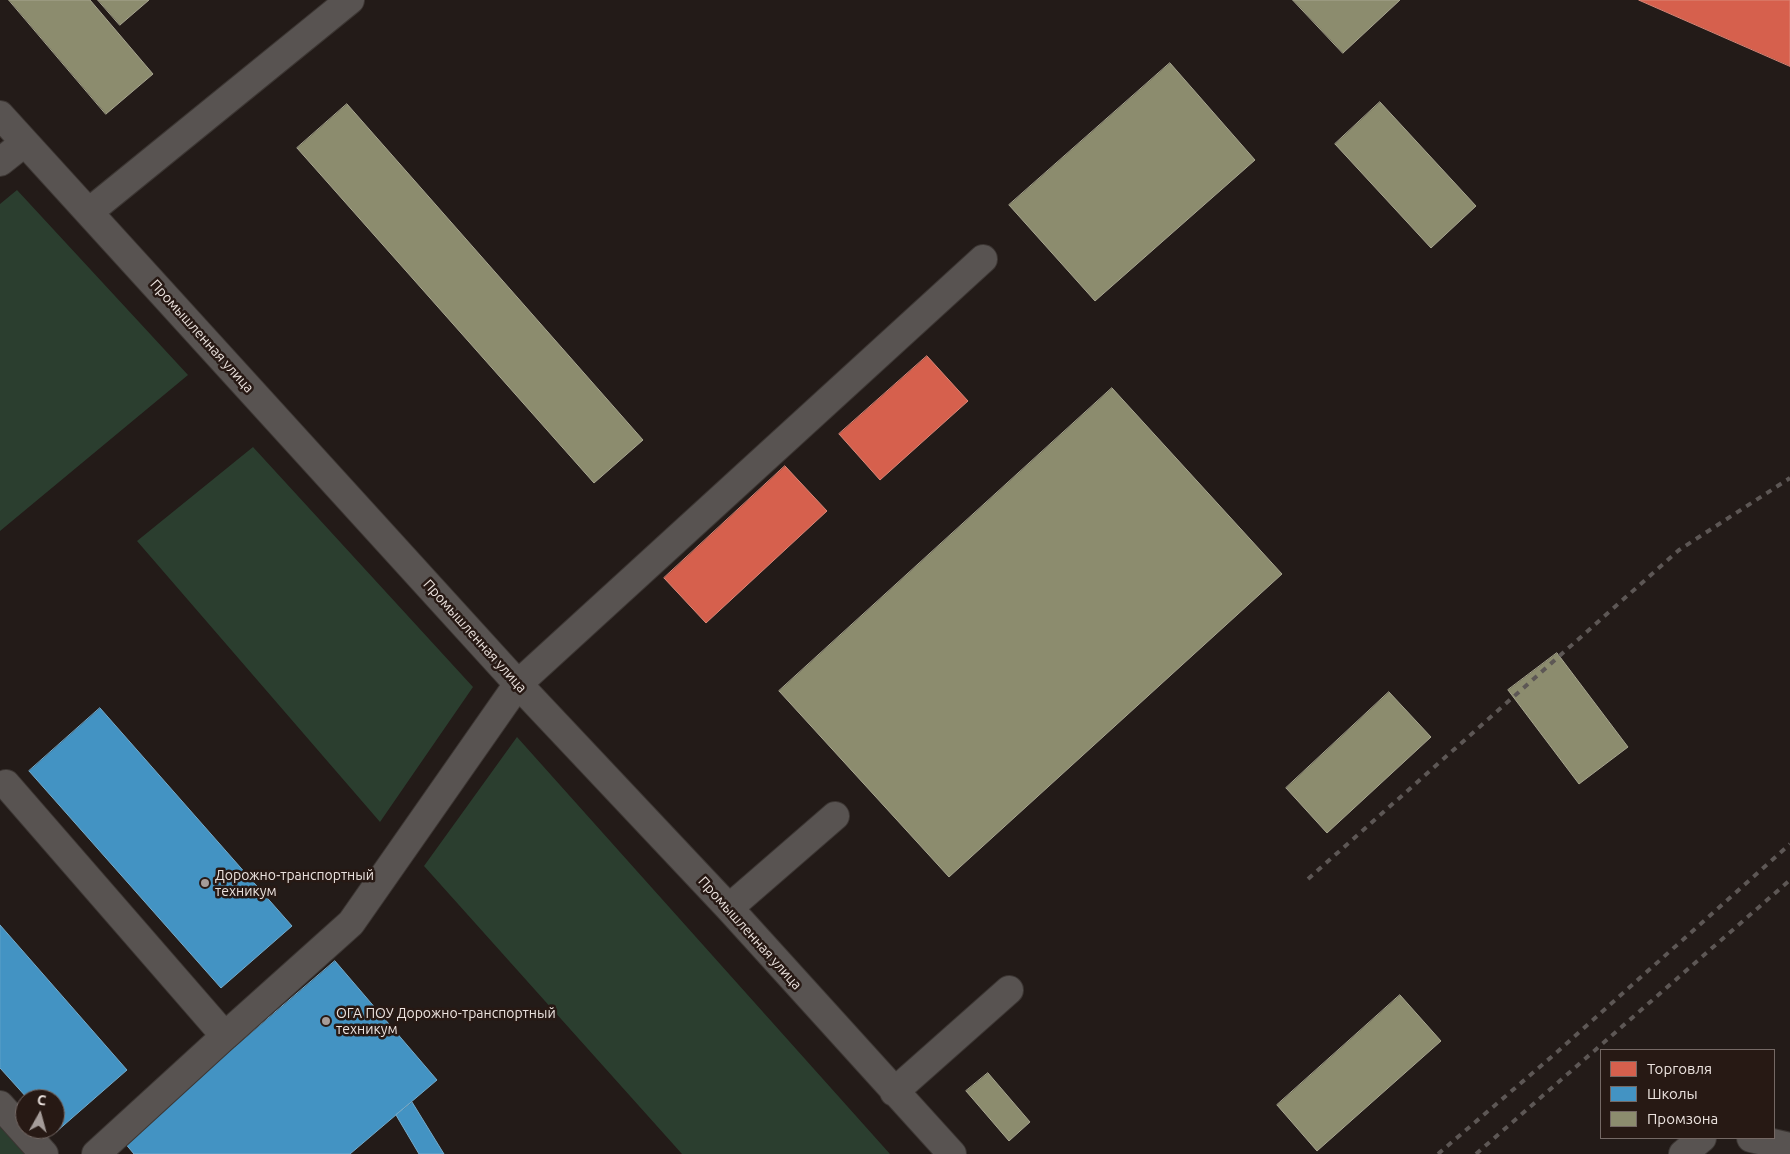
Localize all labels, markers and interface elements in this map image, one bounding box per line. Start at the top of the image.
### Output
street label: Промышленная улица [147,276,257,396]
street label: Промышленная улица [420,576,530,696]
place label: Дорожно-транспортный техникум [215,867,374,900]
street label: Промышленная улица [695,873,805,993]
marker: Дорожно-транспортный техникум [199,877,211,889]
place label: ОГА ПОУ Дорожно-транспортный техникум [336,1005,556,1038]
marker: ОГА ПОУ Дорожно-транспортный техникум [320,1015,332,1027]
legend [1600,1049,1775,1139]
text: Торговля [1647,1060,1712,1077]
text: Школы [1647,1085,1698,1102]
north arrow [15,1089,65,1139]
text: С [36,1092,47,1109]
text: Промзона [1647,1110,1718,1127]

